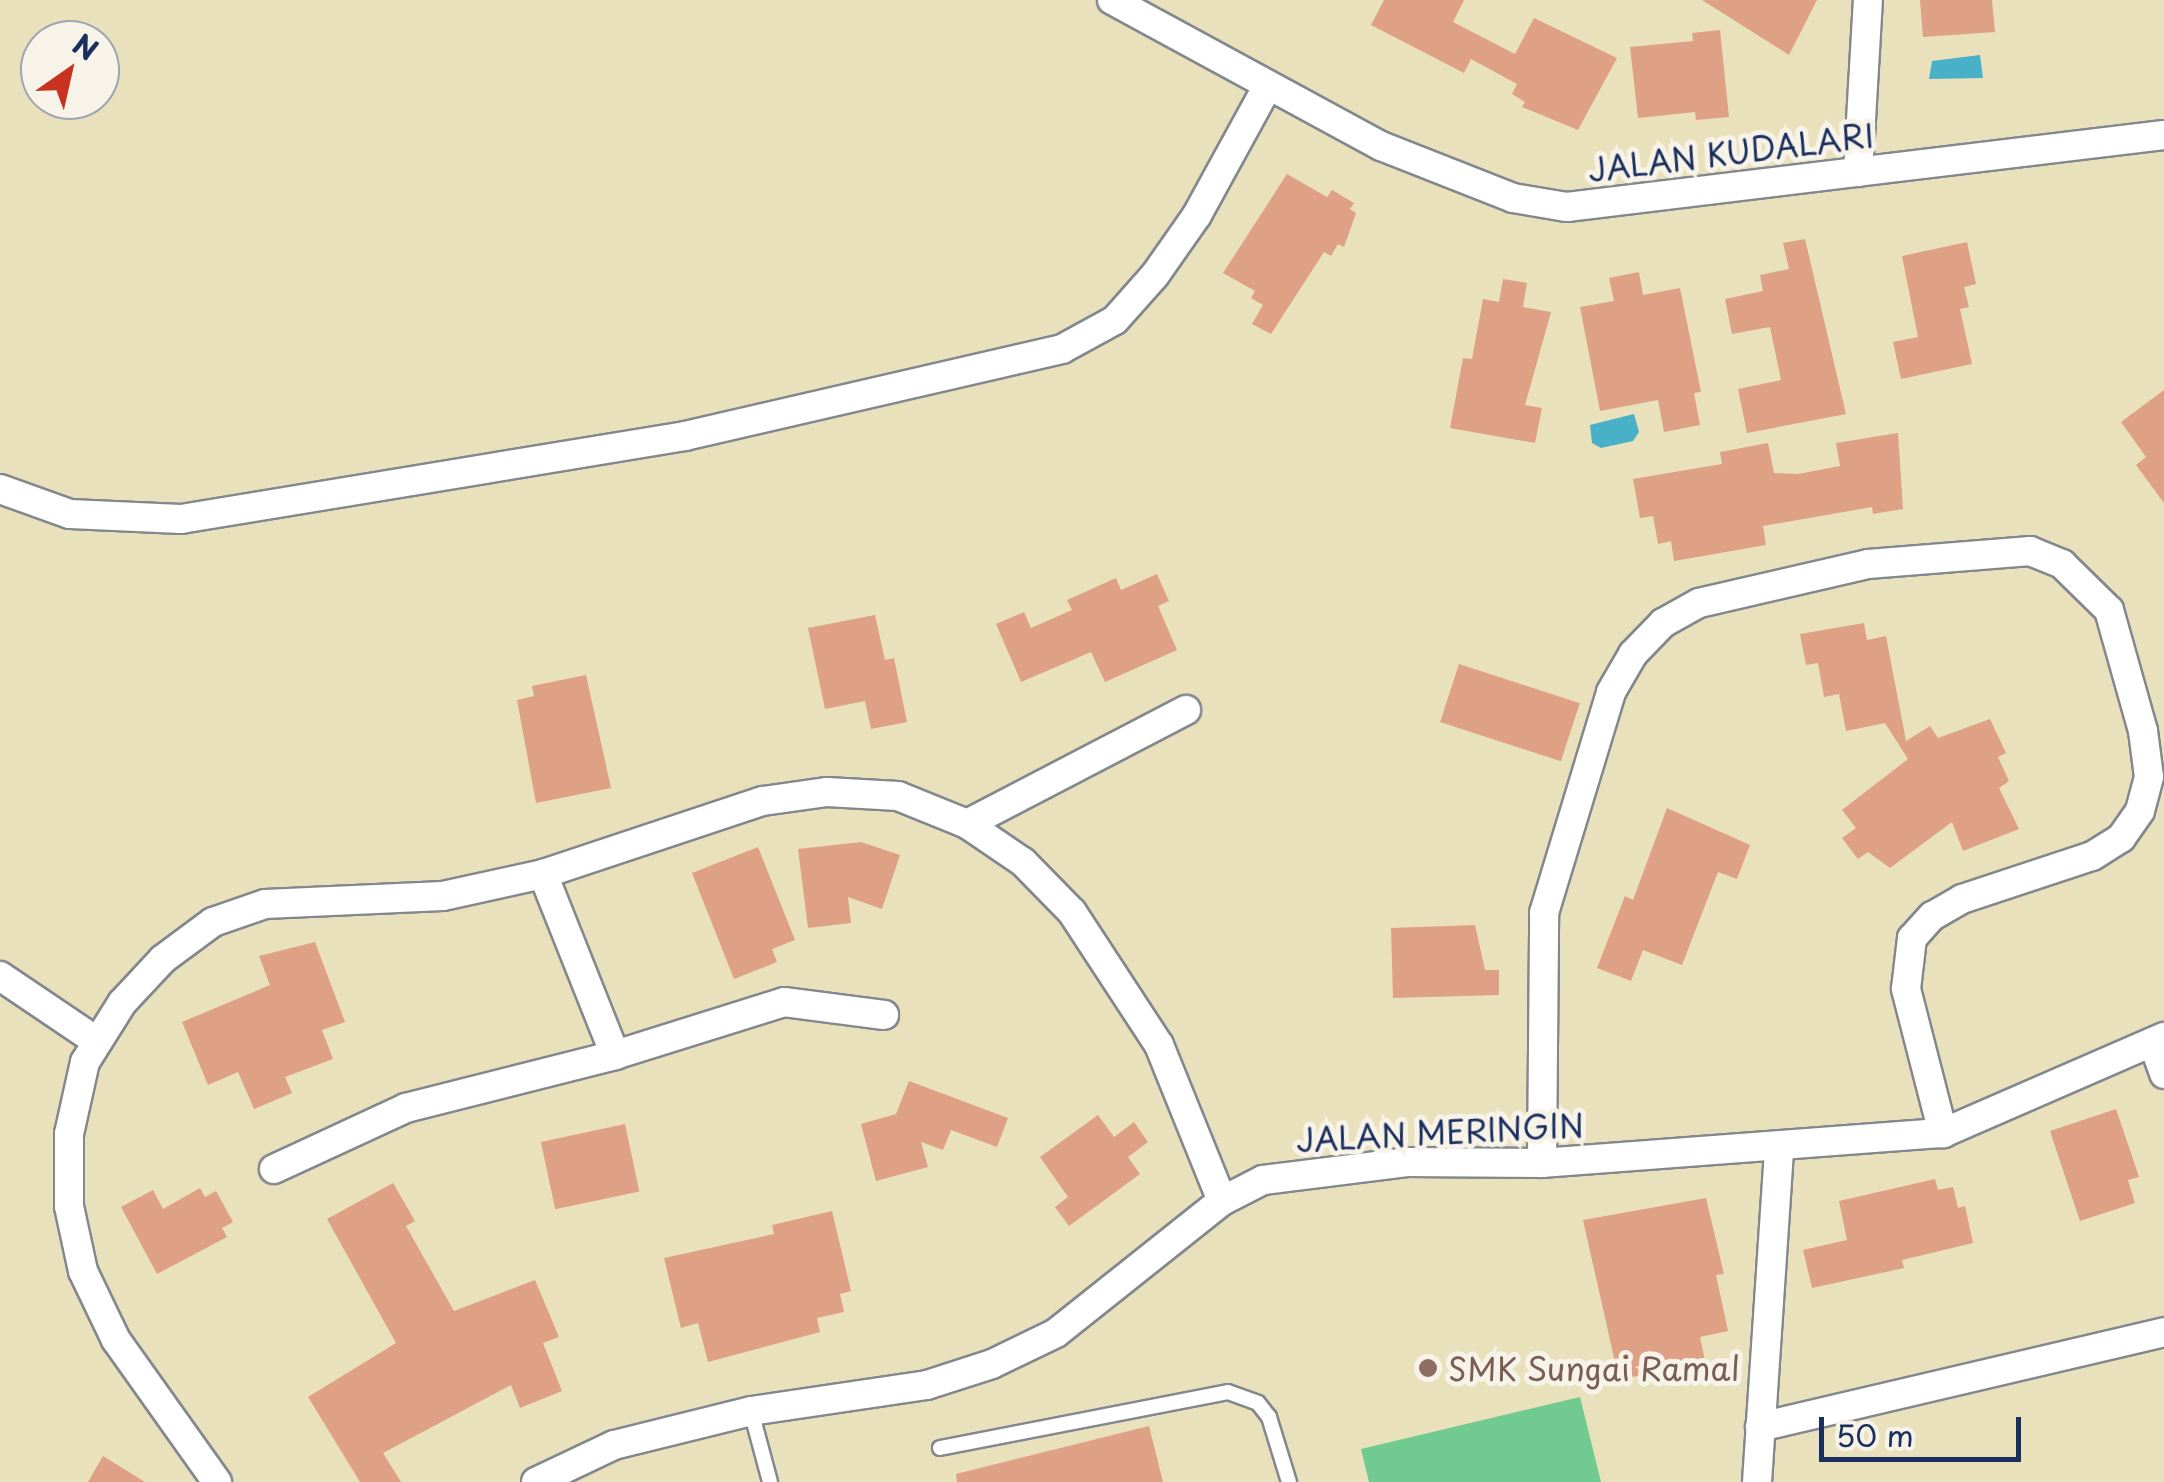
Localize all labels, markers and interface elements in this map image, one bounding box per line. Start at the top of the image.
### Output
north arrow [20,20,120,120]
text: N [65,22,107,70]
street label: JALAN KUDALARI [1586,115,1876,189]
street label: JALAN MERINGIN [1295,1105,1585,1159]
place label: SMK Sungai Ramal [1448,1349,1744,1387]
marker: SMK Sungai Ramal [1417,1357,1439,1379]
scale bar [1824,1397,2026,1459]
text: 50 m [1836,1412,1914,1457]

